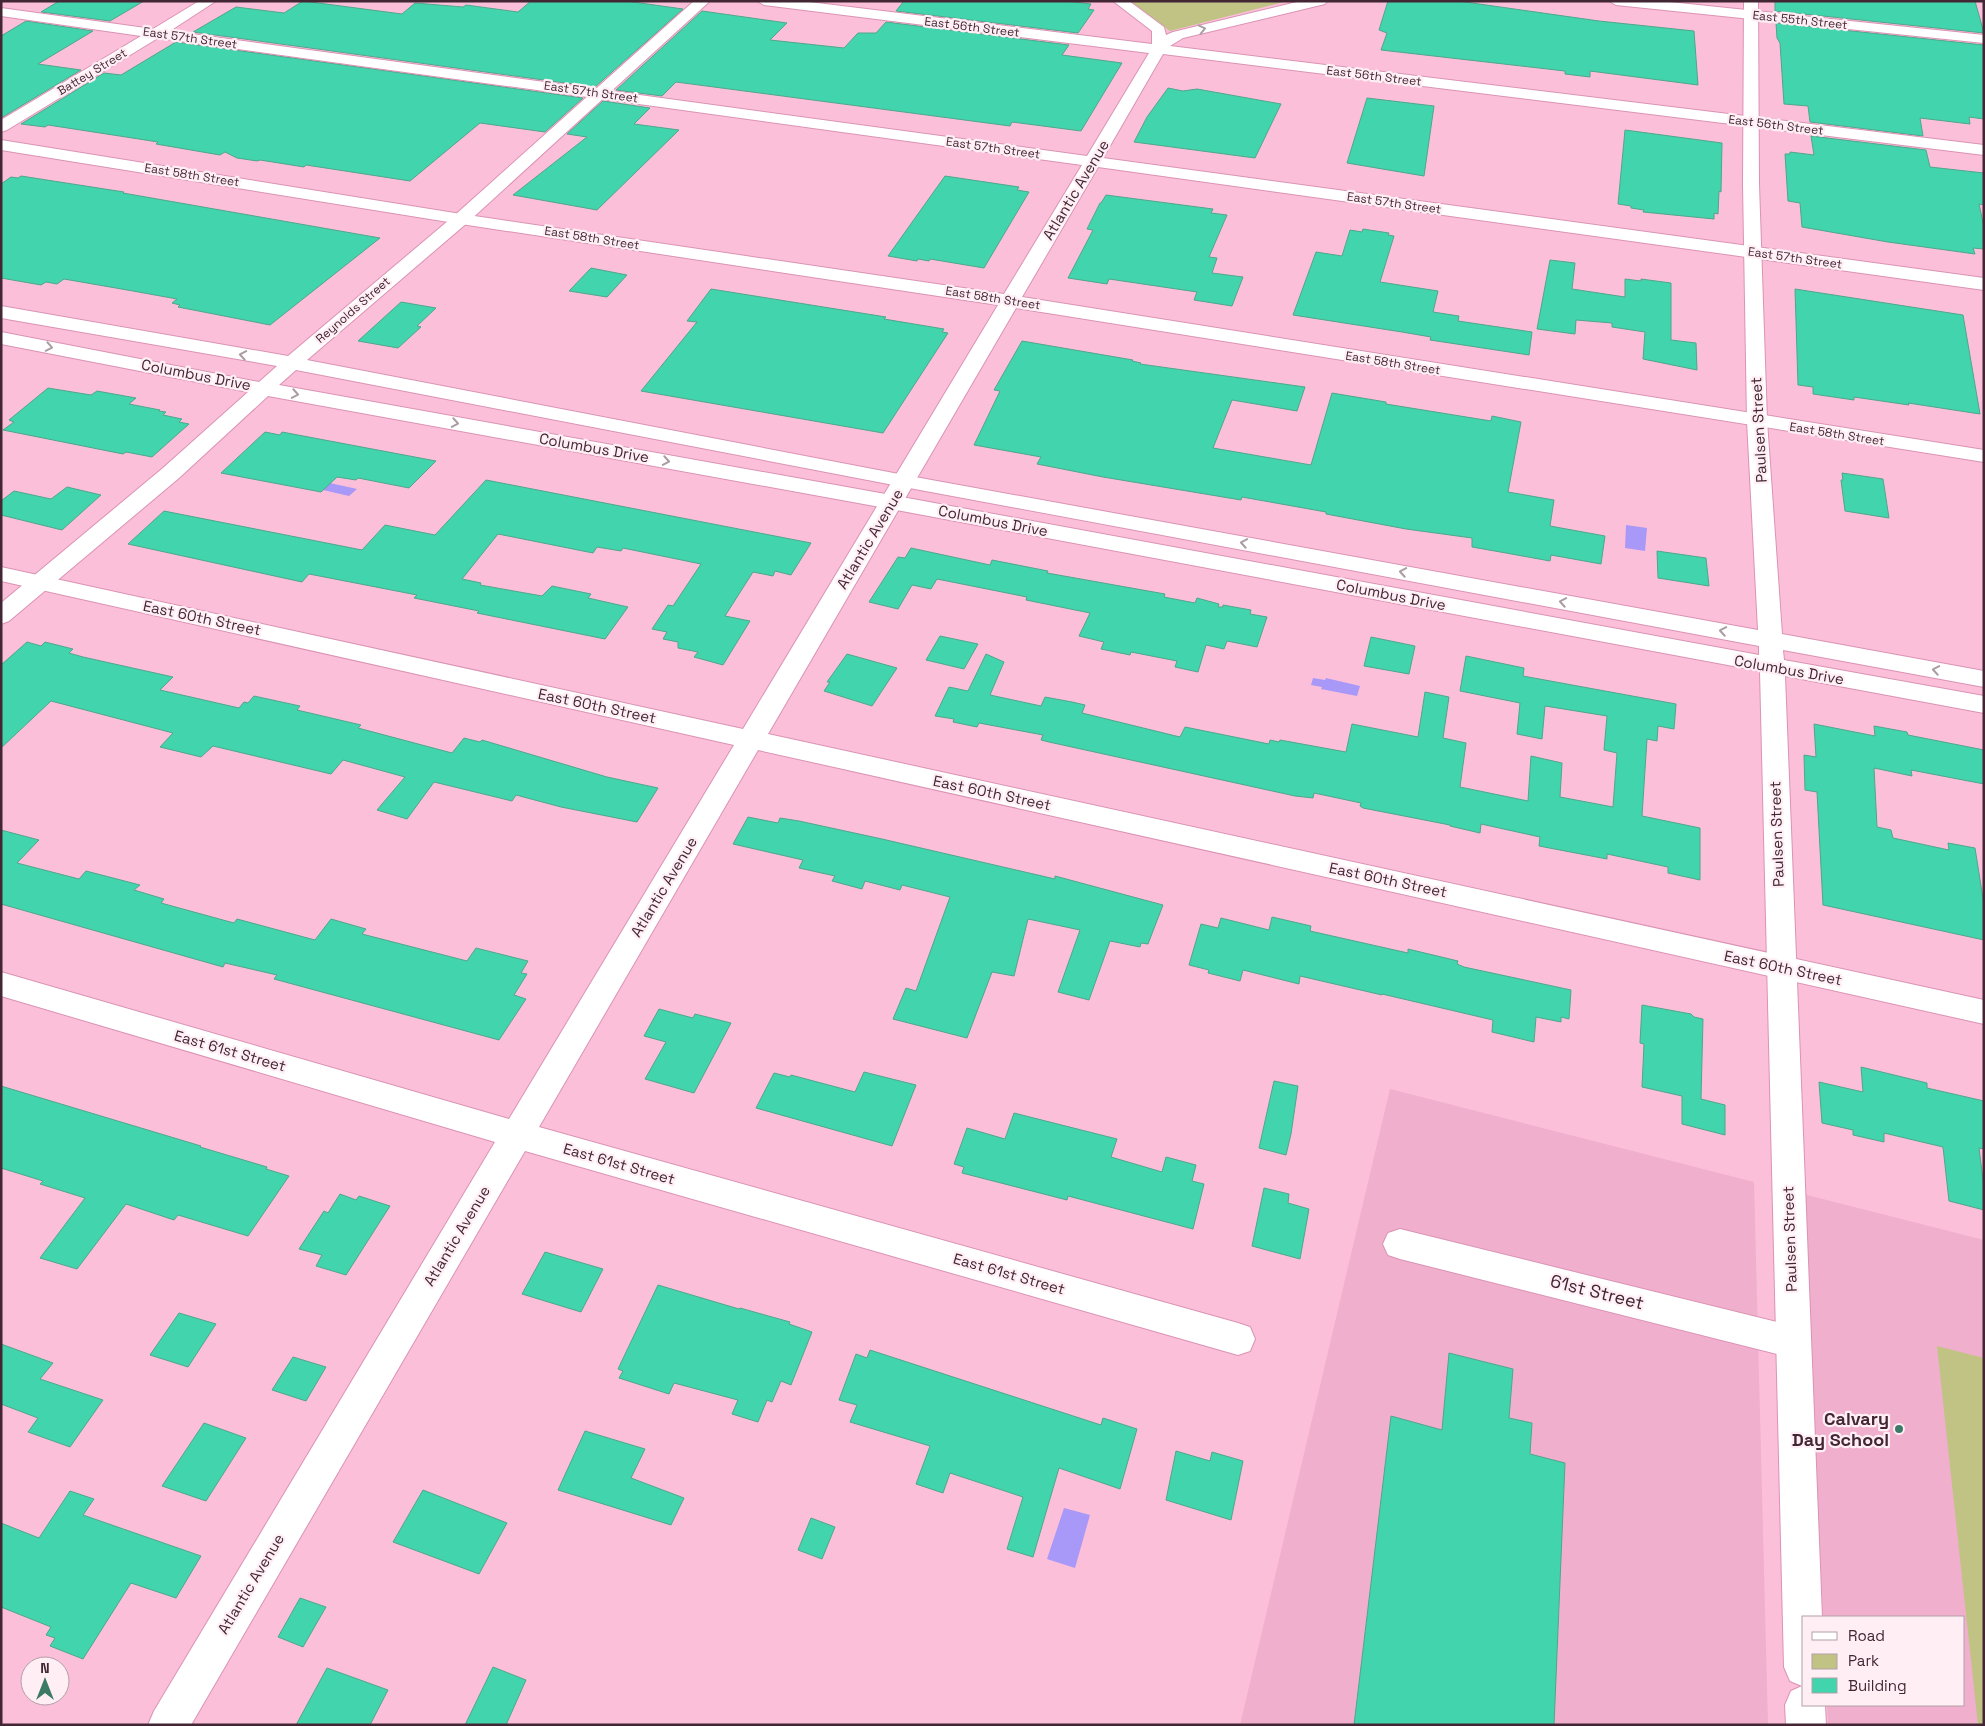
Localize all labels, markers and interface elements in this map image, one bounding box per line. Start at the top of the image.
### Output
street label: East 55th Street [1752,7,1848,33]
street label: East 56th Street [924,13,1020,41]
street label: East 57th Street [142,23,238,53]
one-way arrow [1198,24,1207,35]
street label: Battey Street [54,45,130,99]
street label: East 56th Street [1326,62,1422,90]
street label: East 57th Street [543,77,639,107]
street label: East 56th Street [1728,111,1824,139]
street label: East 57th Street [945,133,1041,163]
street label: Atlantic Avenue [1038,136,1113,243]
street label: East 58th Street [143,160,241,190]
street label: East 57th Street [1346,188,1442,218]
street label: East 58th Street [543,223,641,253]
street label: East 57th Street [1747,243,1843,273]
street label: Reynolds Street [312,273,394,347]
street label: East 58th Street [944,283,1042,313]
one-way arrow [45,342,54,352]
street label: East 58th Street [1344,348,1442,378]
one-way arrow [239,350,248,360]
street label: Columbus Drive [140,355,253,394]
street label: Paulsen Street [1746,377,1771,483]
one-way arrow [290,388,299,399]
one-way arrow [450,417,459,428]
street label: East 58th Street [1788,419,1886,449]
street label: Columbus Drive [538,428,651,467]
one-way arrow [662,456,671,466]
street label: Atlantic Avenue [832,485,907,592]
street label: Columbus Drive [937,501,1050,540]
one-way arrow [1239,538,1248,549]
one-way arrow [1399,568,1408,578]
street label: Columbus Drive [1335,575,1448,614]
street label: East 60th Street [141,596,263,639]
one-way arrow [1559,597,1568,607]
one-way arrow [1719,627,1727,637]
street label: Columbus Drive [1733,650,1846,689]
one-way arrow [1931,666,1940,676]
street label: East 60th Street [536,684,658,727]
street label: East 60th Street [931,771,1053,814]
street label: Paulsen Street [1765,781,1788,887]
street label: Atlantic Avenue [626,833,701,940]
street label: East 60th Street [1327,858,1449,901]
street label: East 60th Street [1722,946,1844,989]
street label: East 61st Street [172,1026,288,1076]
street label: East 61st Street [561,1139,677,1189]
street label: Atlantic Avenue [419,1182,494,1289]
street label: Paulsen Street [1778,1186,1801,1292]
street label: East 61st Street [951,1249,1067,1299]
street label: 61st Street [1548,1269,1646,1314]
place label: Calvary Day School [1792,1407,1889,1451]
marker: Calvary Day School [1893,1423,1905,1435]
street label: Atlantic Avenue [213,1530,288,1637]
legend [1802,1616,1965,1706]
text: Road [1848,1626,1885,1645]
text: Park [1848,1651,1879,1670]
north arrow [20,1656,70,1706]
text: N [40,1659,50,1677]
text: Building [1848,1676,1907,1695]

